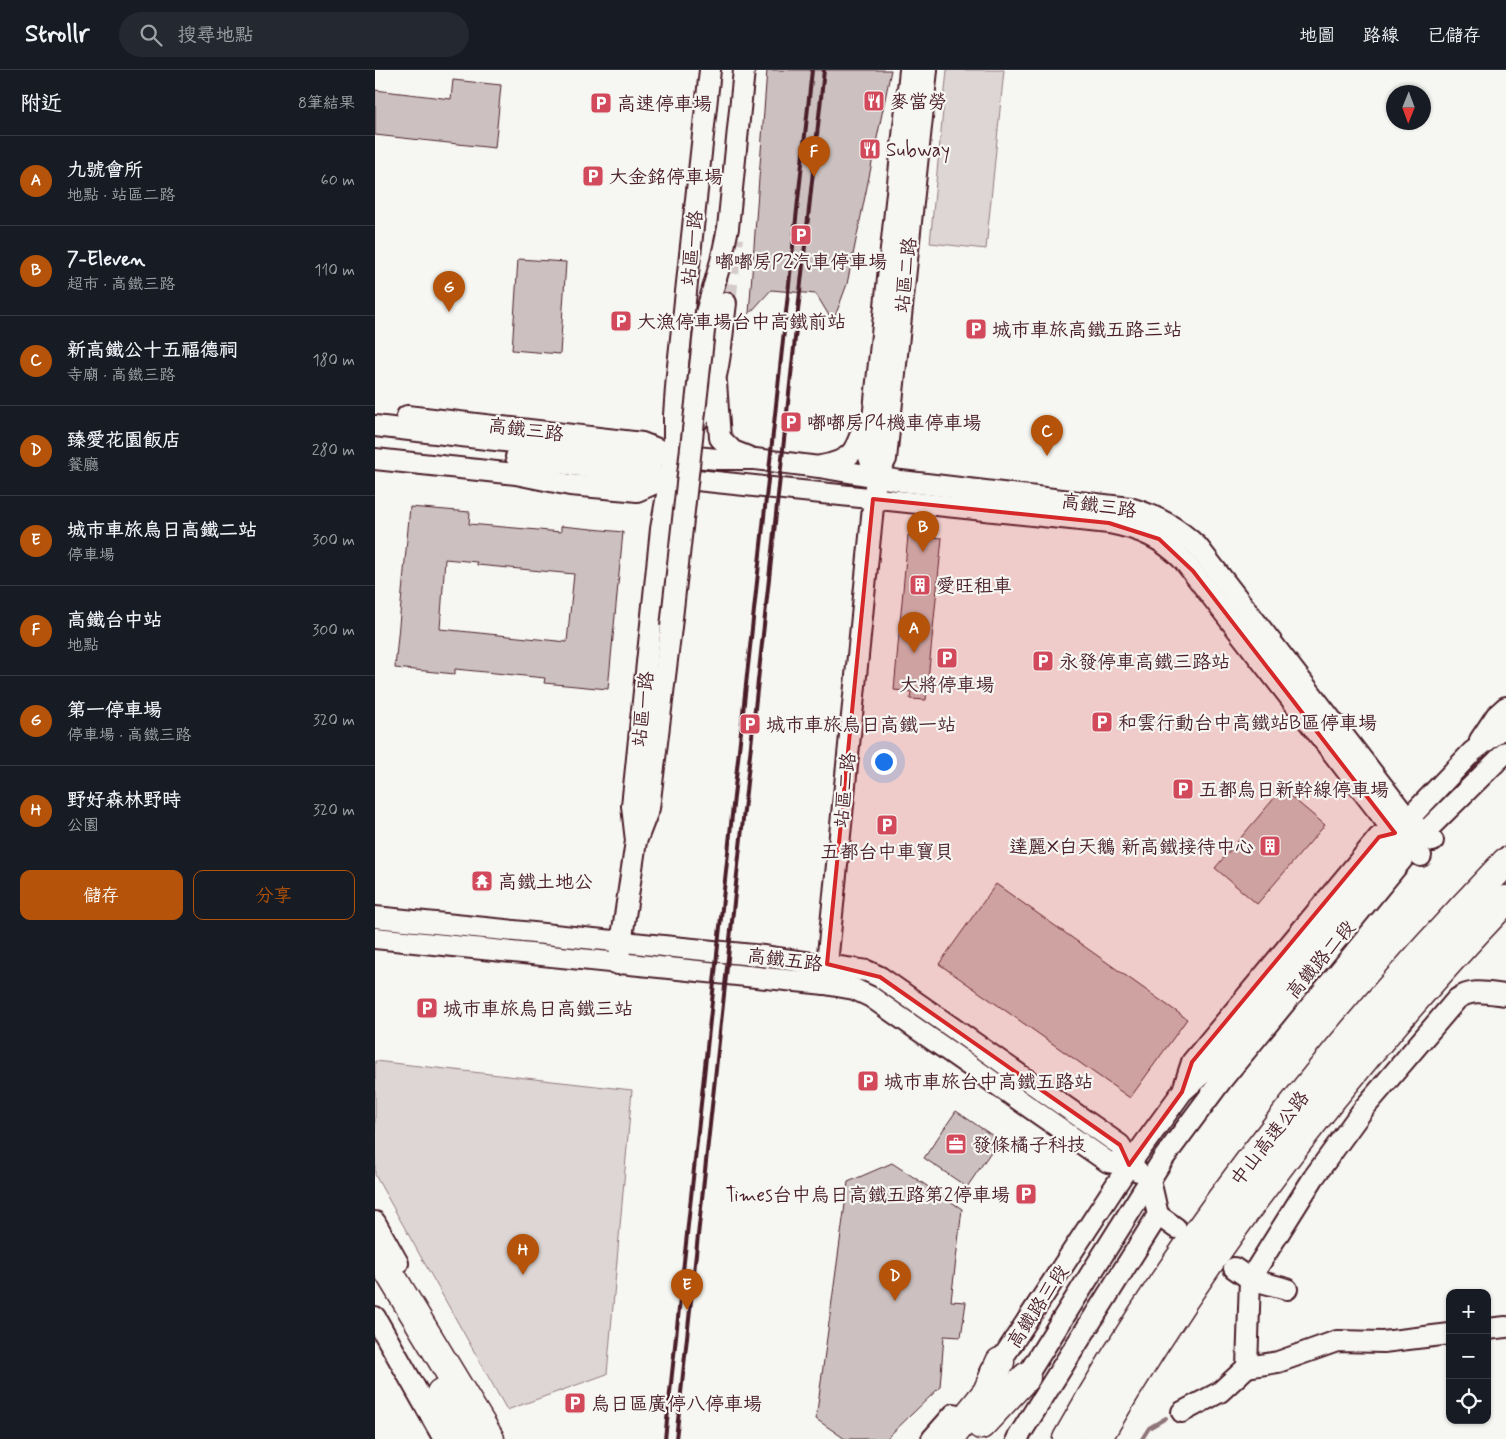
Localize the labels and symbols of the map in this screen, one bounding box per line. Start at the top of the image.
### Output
north arrow [1386,85,1431,130]
restaurant icon: 麥當勞 [862,89,886,113]
place label: 麥當勞 [890,90,947,115]
parking icon: 高速停車場 [589,91,613,115]
place label: 高速停車場 [617,92,712,117]
pin: F [798,136,830,177]
restaurant icon: Subway [858,137,882,161]
place label: Subway [886,138,950,164]
parking icon: 大金銘停車場 [581,164,605,188]
place label: 大金銘停車場 [609,165,723,190]
street label: 站區一路 [676,209,709,287]
parking icon: 嘟嘟房P2汽車停車場 [789,223,813,247]
street label: 站區二路 [890,236,923,314]
place label: 嘟嘟房P2汽車停車場 [715,250,887,275]
pin: G [433,271,465,312]
parking icon: 大漁停車場台中高鐵前站 [609,309,633,333]
place label: 大漁停車場台中高鐵前站 [637,310,846,335]
parking icon: 城市車旅高鐵五路三站 [964,317,988,341]
place label: 城市車旅高鐵五路三站 [992,318,1182,343]
parking icon: 嘟嘟房P4機車停車場 [779,410,803,434]
place label: 嘟嘟房P4機車停車場 [807,411,981,436]
street label: 高鐵三路 [487,413,565,448]
pin: C [1031,415,1063,456]
street label: 高鐵三路 [1059,489,1138,524]
pin: B [907,511,939,552]
building icon: 愛旺租車 [908,573,932,597]
place label: 愛旺租車 [936,574,1012,599]
pin: A [898,612,930,653]
parking icon: 大將停車場 [935,646,959,670]
parking icon: 永發停車高鐵三路站 [1031,649,1055,673]
place label: 永發停車高鐵三路站 [1059,650,1230,675]
street label: 站區一路 [627,670,660,748]
place label: 大將停車場 [899,673,995,698]
parking icon: 和雲行動台中高鐵站B區停車場 [1090,710,1114,734]
place label: 和雲行動台中高鐵站B區停車場 [1118,711,1377,736]
parking icon: 城市車旅烏日高鐵一站 [738,712,762,736]
place label: 城市車旅烏日高鐵一站 [766,713,956,738]
your location [871,749,897,775]
street label: 站區二路 [829,751,862,829]
parking icon: 五都烏日新幹線停車場 [1171,777,1195,801]
place label: 五都烏日新幹線停車場 [1199,778,1389,803]
parking icon: 五都台中車寶貝 [875,813,899,837]
building icon: 達麗X白天鵝 新高鐵接待中心 [1258,834,1282,858]
place label: 達麗X白天鵝 新高鐵接待中心 [1009,835,1254,860]
place label: 五都台中車寶貝 [820,840,954,865]
temple icon: 高鐵土地公 [470,869,494,893]
place label: 高鐵土地公 [498,870,593,895]
street label: 高鐵路二段 [1281,916,1361,1004]
street label: 高鐵五路 [746,943,824,978]
parking icon: 城市車旅烏日高鐵三站 [415,996,439,1020]
place label: 城市車旅烏日高鐵三站 [443,997,633,1022]
parking icon: 城市車旅台中高鐵五路站 [856,1069,880,1093]
place label: 城市車旅台中高鐵五路站 [884,1070,1093,1095]
street label: 中山高速公路 [1225,1086,1315,1192]
office icon: 發條橘子科技 [944,1132,968,1156]
place label: 發條橘子科技 [972,1133,1086,1158]
parking icon: Times台中烏日高鐵五路第2停車場 [1014,1182,1038,1206]
place label: Times台中烏日高鐵五路第2停車場 [725,1183,1010,1208]
pin: H [507,1234,539,1275]
pin: D [879,1260,911,1301]
street label: 高鐵路三段 [1002,1260,1075,1353]
pin: E [671,1269,703,1310]
parking icon: 烏日區廣停八停車場 [563,1391,587,1415]
place label: 烏日區廣停八停車場 [591,1392,762,1417]

